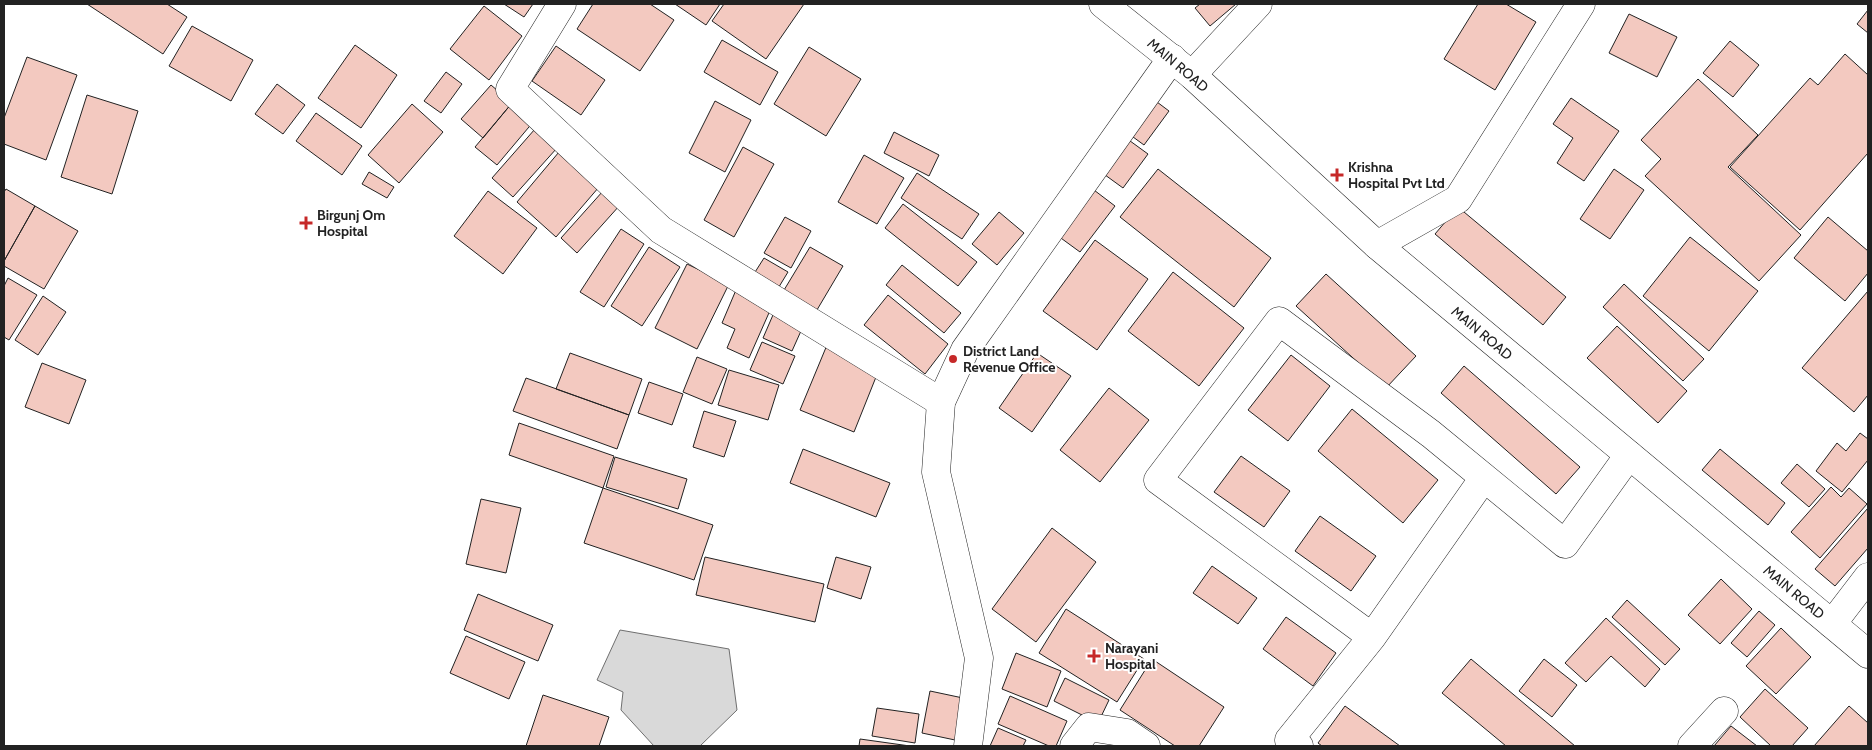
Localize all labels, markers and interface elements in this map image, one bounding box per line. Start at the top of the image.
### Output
street label: MAIN ROAD [1144,34,1212,96]
place label: Krishna Hospital Pvt Ltd [1348,158,1445,192]
marker: Krishna Hospital Pvt Ltd [1330,168,1344,182]
place label: Birgunj Om Hospital [317,206,385,240]
marker: Birgunj Om Hospital [299,216,313,230]
street label: MAIN ROAD [1448,302,1516,364]
place label: District Land Revenue Office [963,342,1056,376]
marker: District Land Revenue Office [947,353,959,365]
street label: MAIN ROAD [1760,561,1828,623]
place label: Narayani Hospital [1105,639,1158,673]
marker: Narayani Hospital [1087,649,1101,663]

